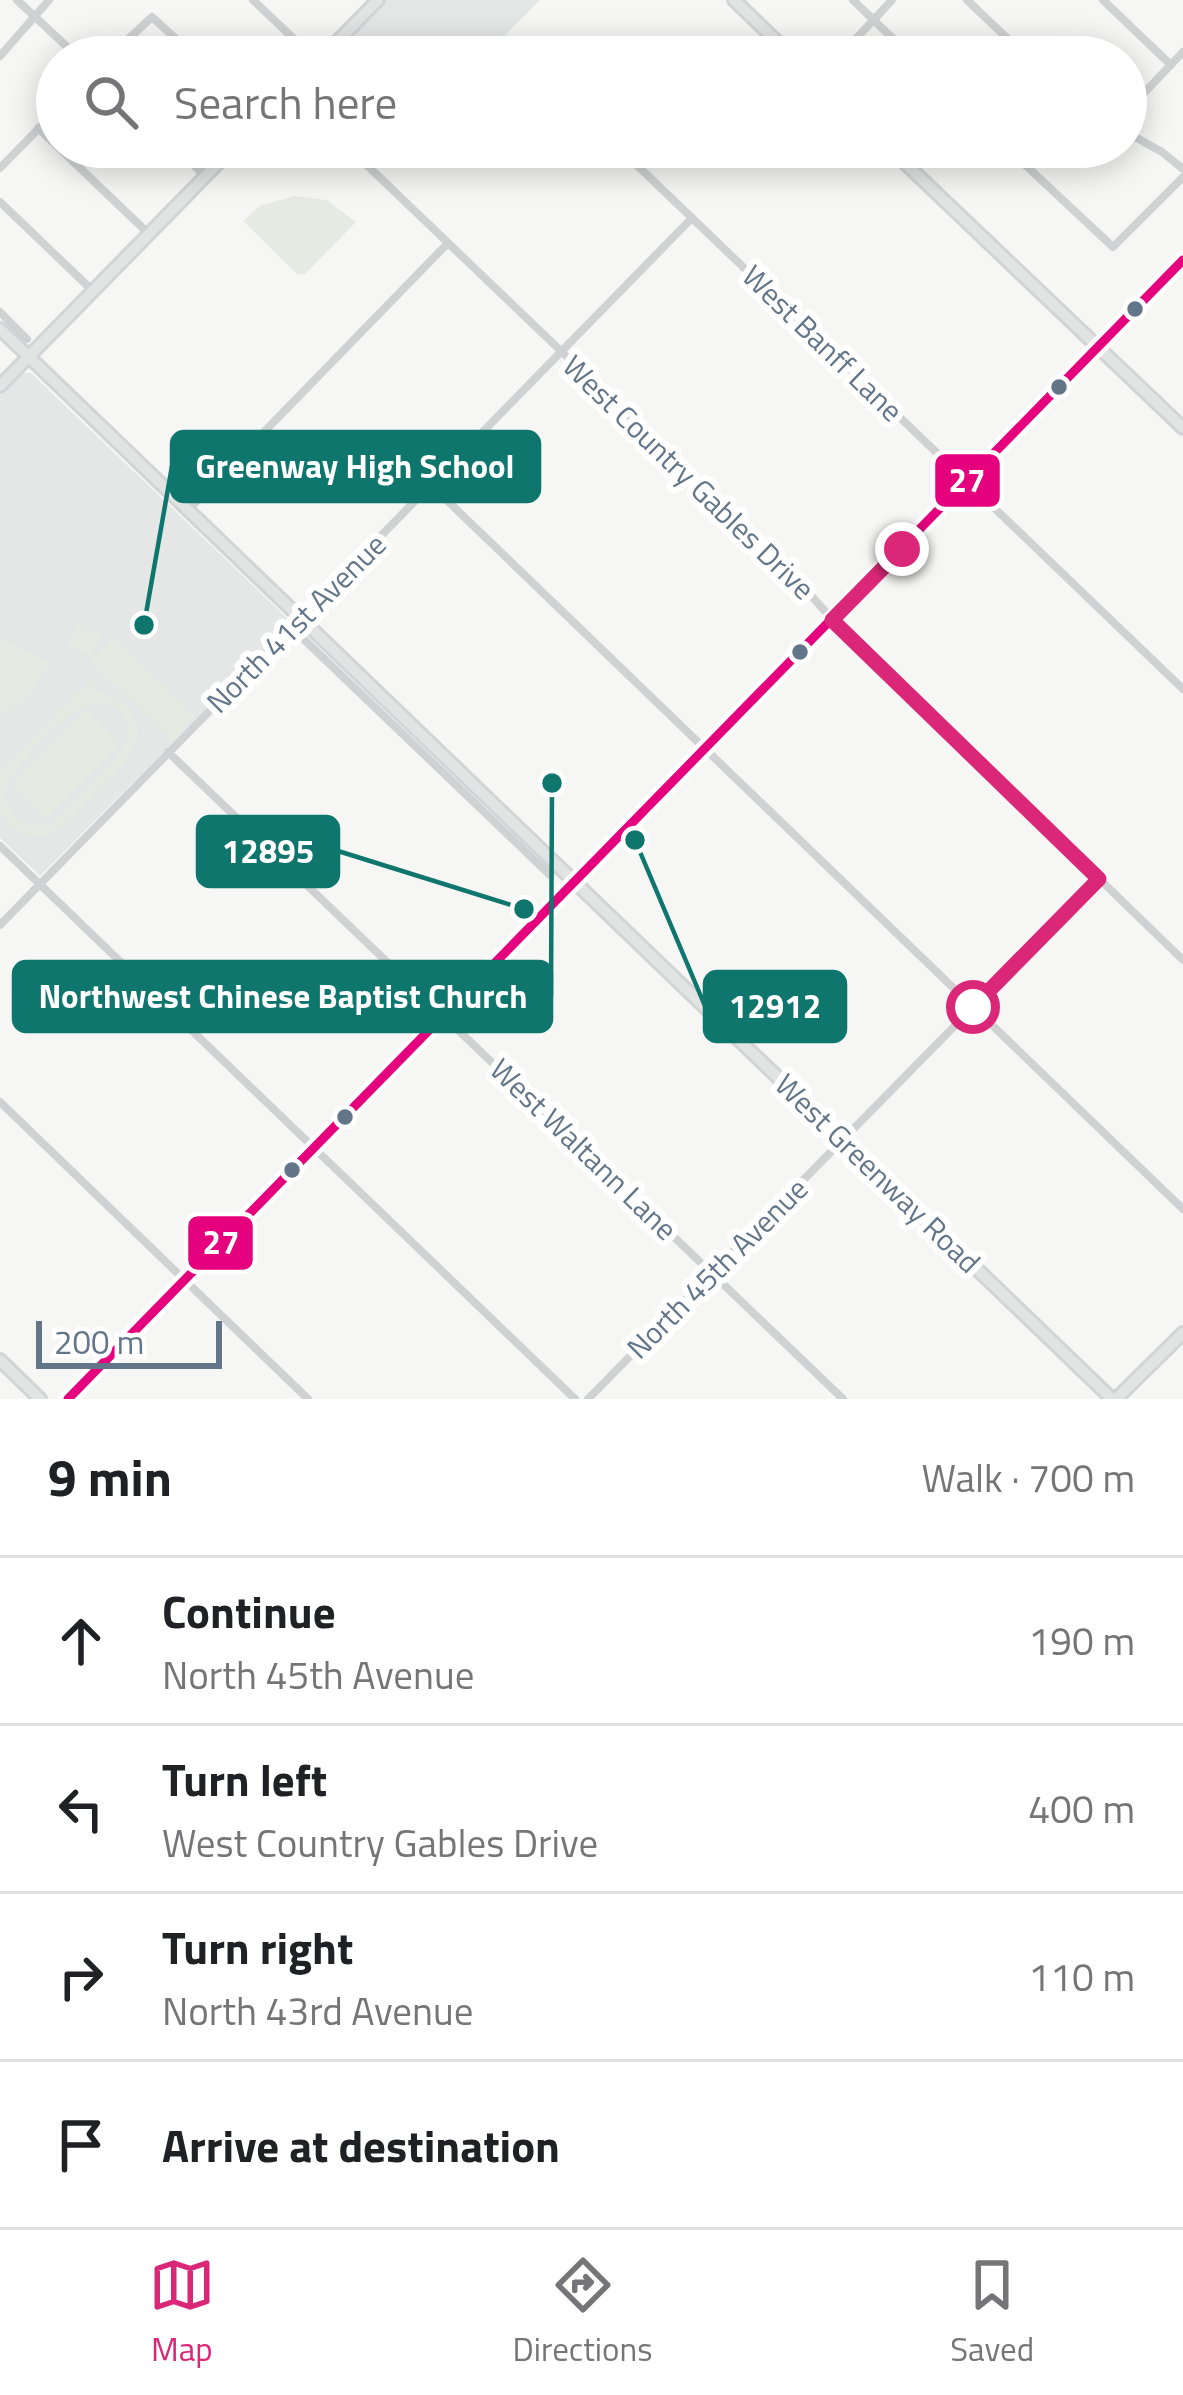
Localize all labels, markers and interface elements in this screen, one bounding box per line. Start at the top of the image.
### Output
search box [36,36,1147,168]
text: Search here [174,68,397,136]
icon: search [78,69,144,135]
street label: West Banff Lane [732,254,914,432]
unlabelled marker [1124,298,1146,320]
street label: West Country Gables Drive [552,344,826,610]
unlabelled marker [1048,376,1070,398]
callout: Greenway High School [172,432,539,501]
text: Greenway High School [195,441,515,491]
line badge: 27 [933,452,1002,509]
text: 27 [949,455,985,505]
route end [875,522,929,576]
street label: North 41st Avenue [196,523,396,723]
unlabelled marker [789,641,811,663]
callout: 12895 [198,817,338,886]
text: 12895 [222,826,314,876]
callout: Northwest Chinese Baptist Church [14,962,551,1031]
text: Northwest Chinese Baptist Church [38,971,528,1021]
callout: 12912 [705,972,845,1041]
route start [946,980,1000,1034]
text: 12912 [729,981,821,1031]
street label: West Waltann Lane [480,1047,688,1251]
street label: West Greenway Road [765,1062,991,1284]
unlabelled marker [334,1106,356,1128]
unlabelled marker [281,1159,303,1181]
street label: North 45th Avenue [616,1167,818,1369]
line badge: 27 [186,1214,255,1272]
text: 27 [203,1217,239,1267]
scale bar [36,1315,222,1368]
text: 200 m [54,1317,144,1367]
text: 9 min [48,1438,172,1516]
text: Walk · 700 m [921,1448,1135,1507]
text: Continue [162,1577,336,1645]
icon: ahead [48,1608,114,1674]
text: 190 m [1028,1611,1135,1670]
text: North 45th Avenue [162,1645,474,1704]
text: Turn left [162,1745,327,1813]
icon: left [48,1776,114,1842]
text: 400 m [1028,1779,1135,1838]
text: West Country Gables Drive [162,1813,598,1872]
text: Turn right [162,1913,353,1981]
icon: right [48,1944,114,2010]
text: 110 m [1028,1947,1135,2006]
text: North 43rd Avenue [162,1981,473,2040]
text: Arrive at destination [162,2111,560,2179]
icon: arrive [48,2112,114,2178]
tab: Map [149,2252,215,2374]
tab: Directions [513,2252,652,2374]
tab: Saved [950,2252,1034,2374]

